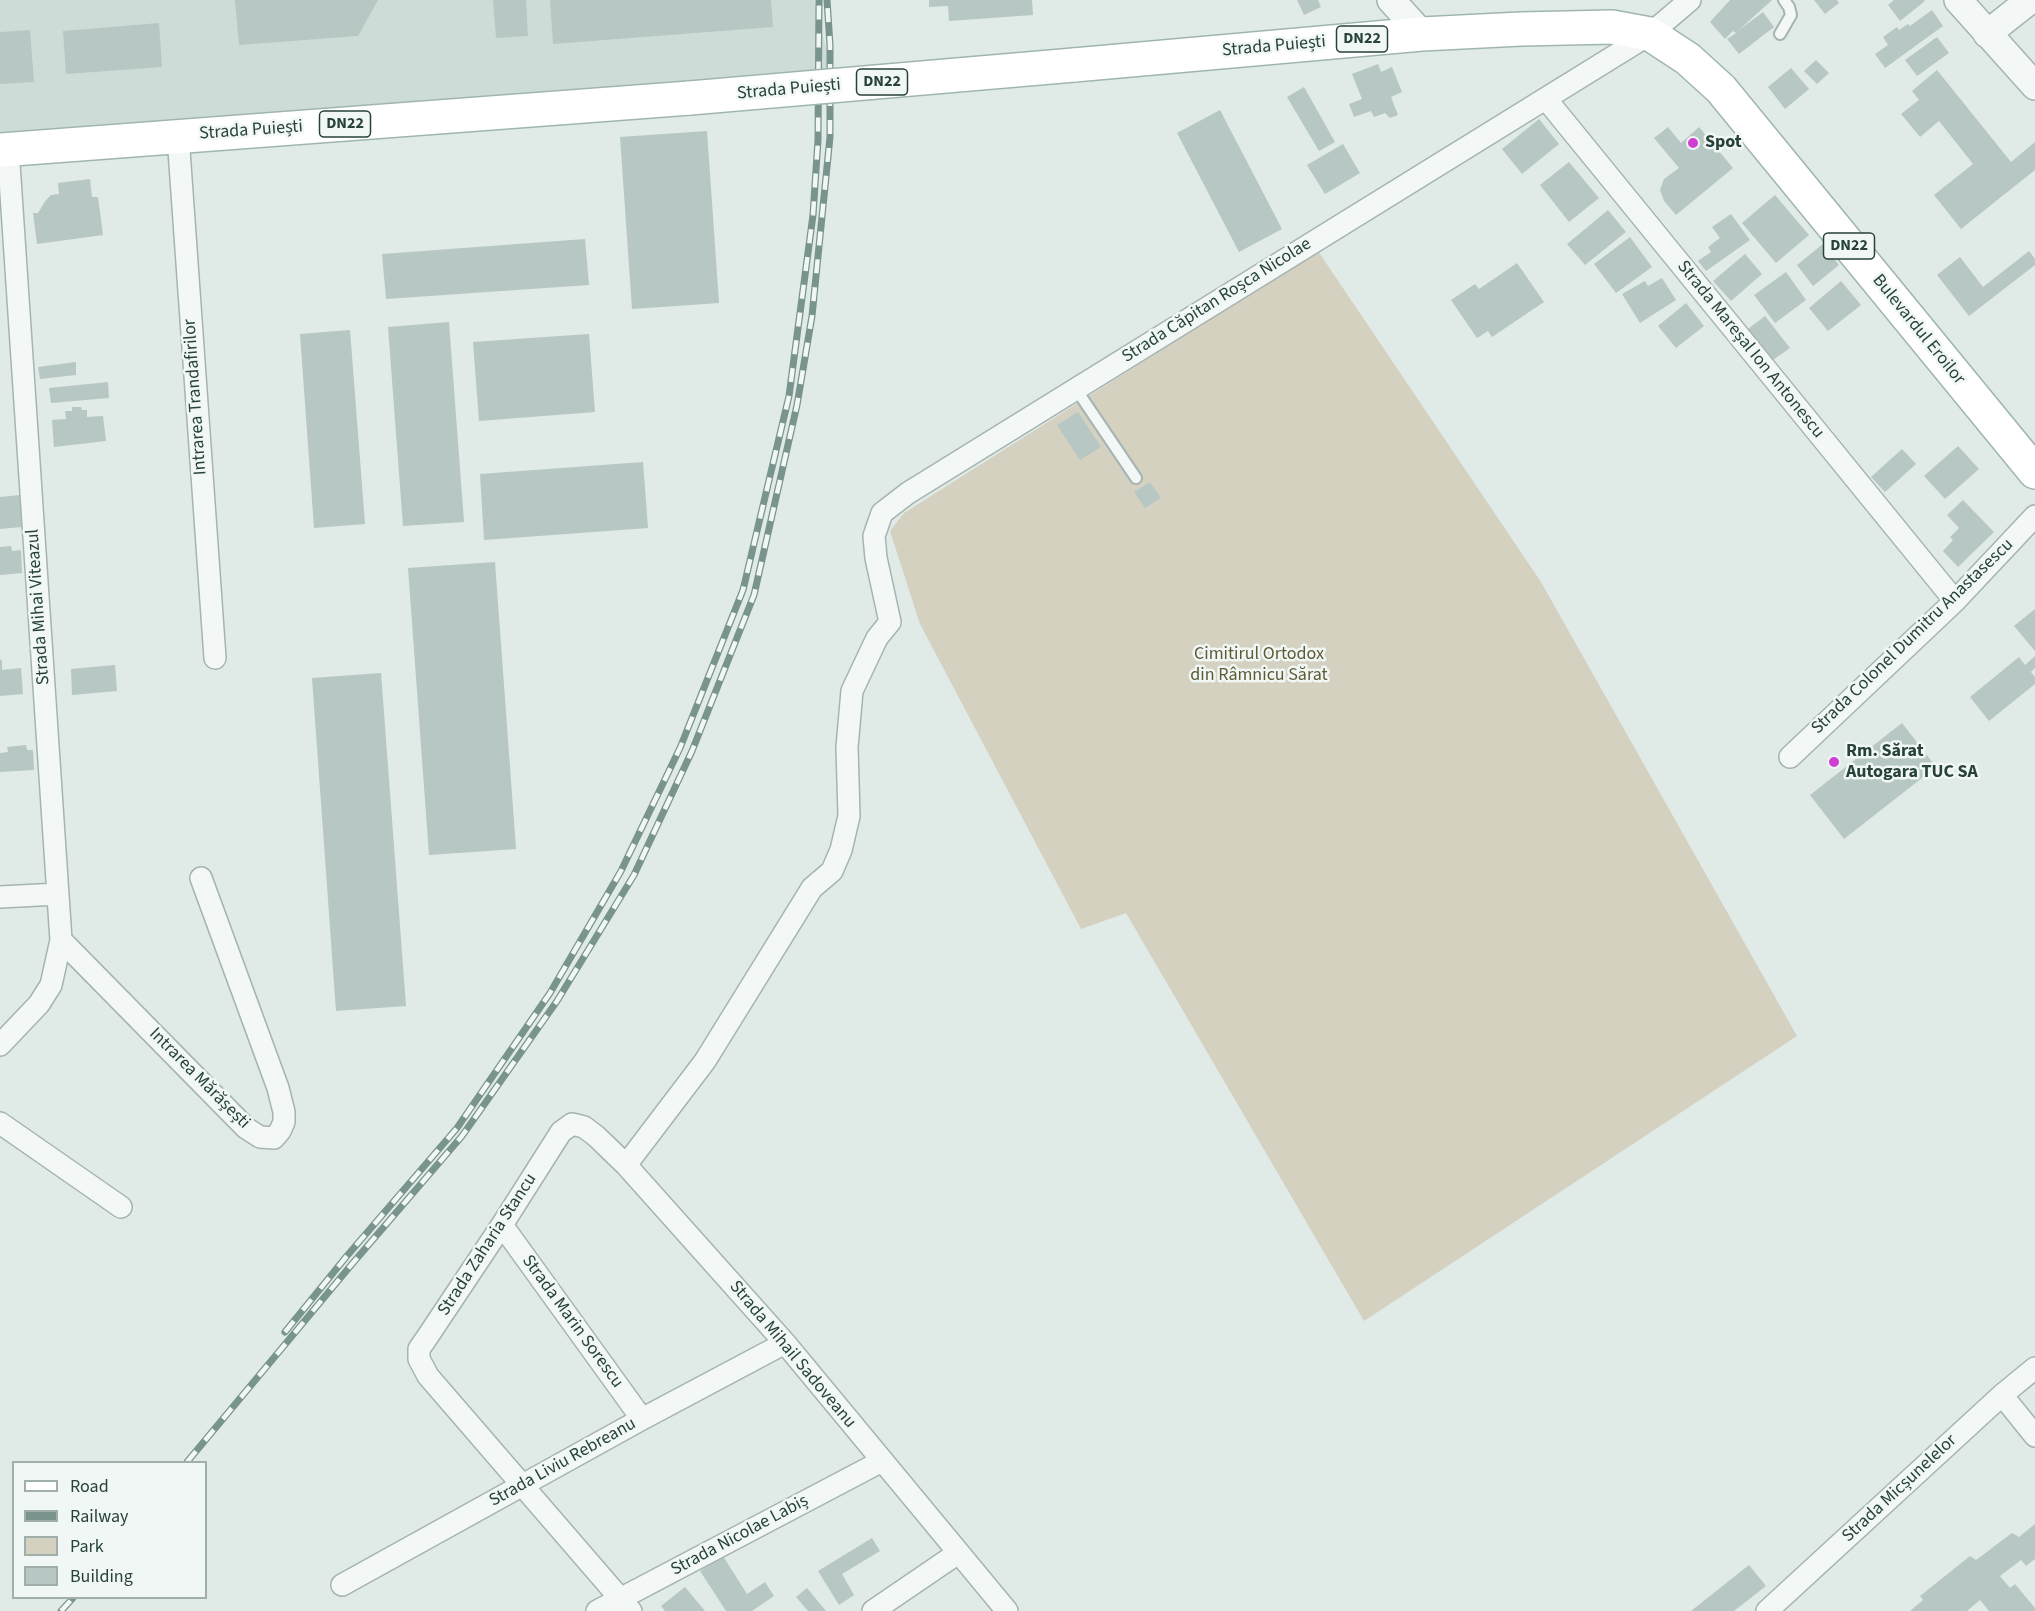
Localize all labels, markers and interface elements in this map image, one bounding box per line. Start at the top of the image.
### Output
road number: DN22 [1336,26,1388,52]
street label: Strada Puiești [1221,32,1327,62]
road number: DN22 [856,69,908,95]
street label: Strada Puiești [736,75,842,105]
road number: DN22 [320,111,370,137]
street label: Strada Puiești [198,117,304,145]
place label: Spot [1705,132,1742,154]
marker: Spot [1686,136,1700,150]
road number: DN22 [1824,233,1874,259]
street label: Strada Căpitan Roșca Nicolae [1118,234,1316,368]
street label: Strada Mareșal Ion Antonescu [1672,257,1828,443]
street label: Bulevardul Eroilor [1867,271,1969,389]
street label: Intrarea Trandafirilor [180,318,212,476]
street label: Strada Mihai Viteazul [23,528,55,686]
street label: Strada Colonel Dumitru Anastasescu [1807,534,2019,740]
park label: Cimitirul Ortodox din Râmnicu Sărat [1190,644,1328,686]
place label: Rm. Sărat Autogara TUC SA [1846,741,1978,783]
marker: Rm. Sărat Autogara TUC SA [1827,755,1841,769]
street label: Intrarea Mărășești [144,1024,254,1134]
street label: Strada Zaharia Stancu [434,1170,542,1320]
street label: Strada Marin Sorescu [517,1251,627,1393]
street label: Strada Mihail Sadoveanu [724,1277,860,1433]
street label: Strada Liviu Rebreanu [486,1414,640,1512]
street label: Strada Micșunelelor [1838,1430,1962,1548]
legend [12,1461,207,1599]
text: Road [70,1474,109,1499]
street label: Strada Nicolae Labiș [668,1491,812,1581]
text: Railway [70,1504,129,1529]
text: Park [70,1534,104,1559]
text: Building [70,1564,133,1589]

